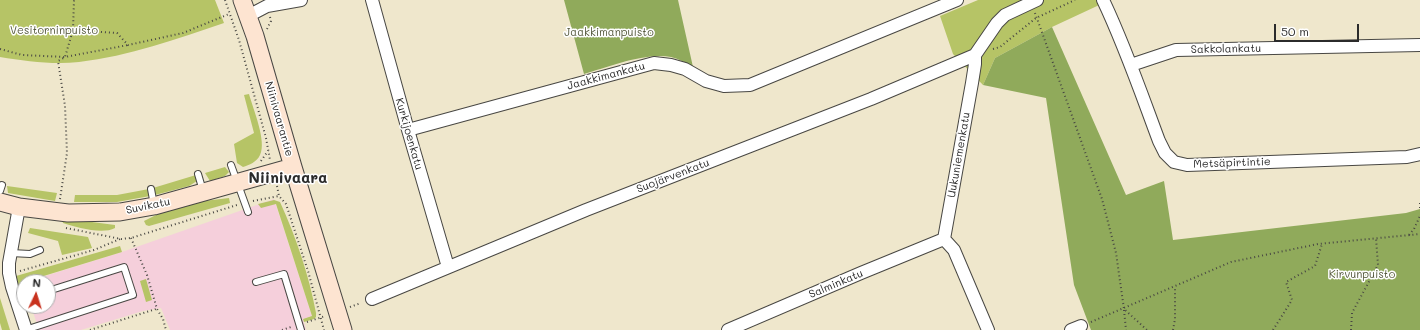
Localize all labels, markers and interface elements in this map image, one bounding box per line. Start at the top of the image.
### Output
scale bar [1276,16,1361,42]
text: 50 m [1281,23,1309,39]
park label: Vesitorninpuisto [10,24,98,38]
park label: Jaakkimanpuisto [564,26,654,40]
street label: Sakkolankatu [1191,42,1261,56]
street label: Jaakkimankatu [566,59,646,93]
street label: Niinivaarantie [262,80,296,158]
street label: Kurkijoenkatu [392,97,426,171]
street label: Uukuniemenkatu [945,111,973,199]
street label: Metsäpirtintie [1193,155,1271,171]
street label: Suojärvenkatu [635,156,711,196]
district label: Niinivaara [249,169,327,187]
street label: Suvikatu [125,195,171,217]
street label: Salminkatu [807,267,865,301]
park label: Kirvunpuisto [1329,268,1395,282]
north arrow [16,274,56,314]
text: N [32,275,41,290]

